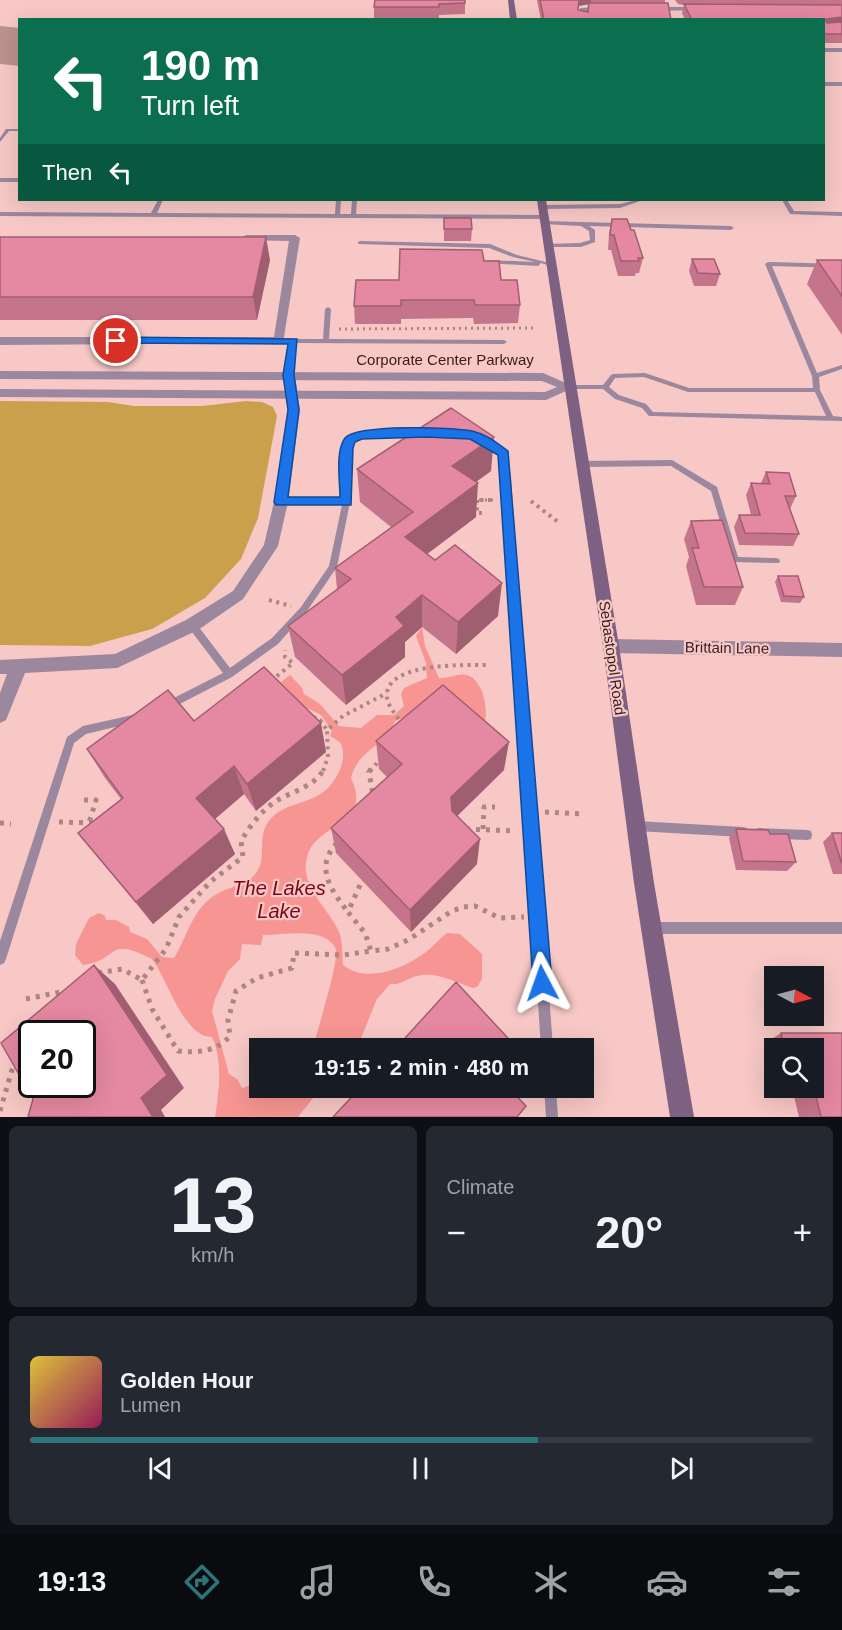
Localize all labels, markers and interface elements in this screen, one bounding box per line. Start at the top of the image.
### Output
icon: left [42,42,120,120]
text: 190 m [141,42,260,89]
text: Turn left [141,91,239,121]
icon: left [104,156,137,189]
text: Then [42,160,92,185]
pin [90,315,141,366]
icon: arrive [99,324,132,357]
street label: Corporate Center Parkway [356,351,534,368]
street label: Sebastopol Road [596,600,629,716]
street label: Brittain Lane [685,638,769,657]
water label: The Lakes Lake [232,877,326,922]
position arrow [510,951,574,1015]
north arrow [764,966,824,1026]
map controls [764,966,824,1098]
speed limit sign: 20 [18,1020,96,1098]
button: search [764,1038,824,1098]
text: 19:15 · 2 min · 480 m [314,1055,529,1080]
text: 13 [169,1161,256,1249]
text: Climate [447,1176,514,1198]
text: 20° [595,1207,663,1258]
text: − [447,1214,466,1251]
text: + [793,1214,812,1251]
text: km/h [191,1244,234,1266]
text: Golden Hour [120,1368,253,1393]
text: Lumen [120,1394,181,1416]
icon: previous [144,1452,177,1485]
icon: pause [404,1452,437,1485]
icon: next [665,1452,698,1485]
icon: directions [181,1561,223,1603]
icon: music [297,1561,339,1603]
icon: phone [413,1561,455,1603]
icon: climate [530,1561,572,1603]
icon: car [646,1561,688,1603]
icon: filters [763,1561,805,1603]
text: 19:13 [37,1567,106,1597]

